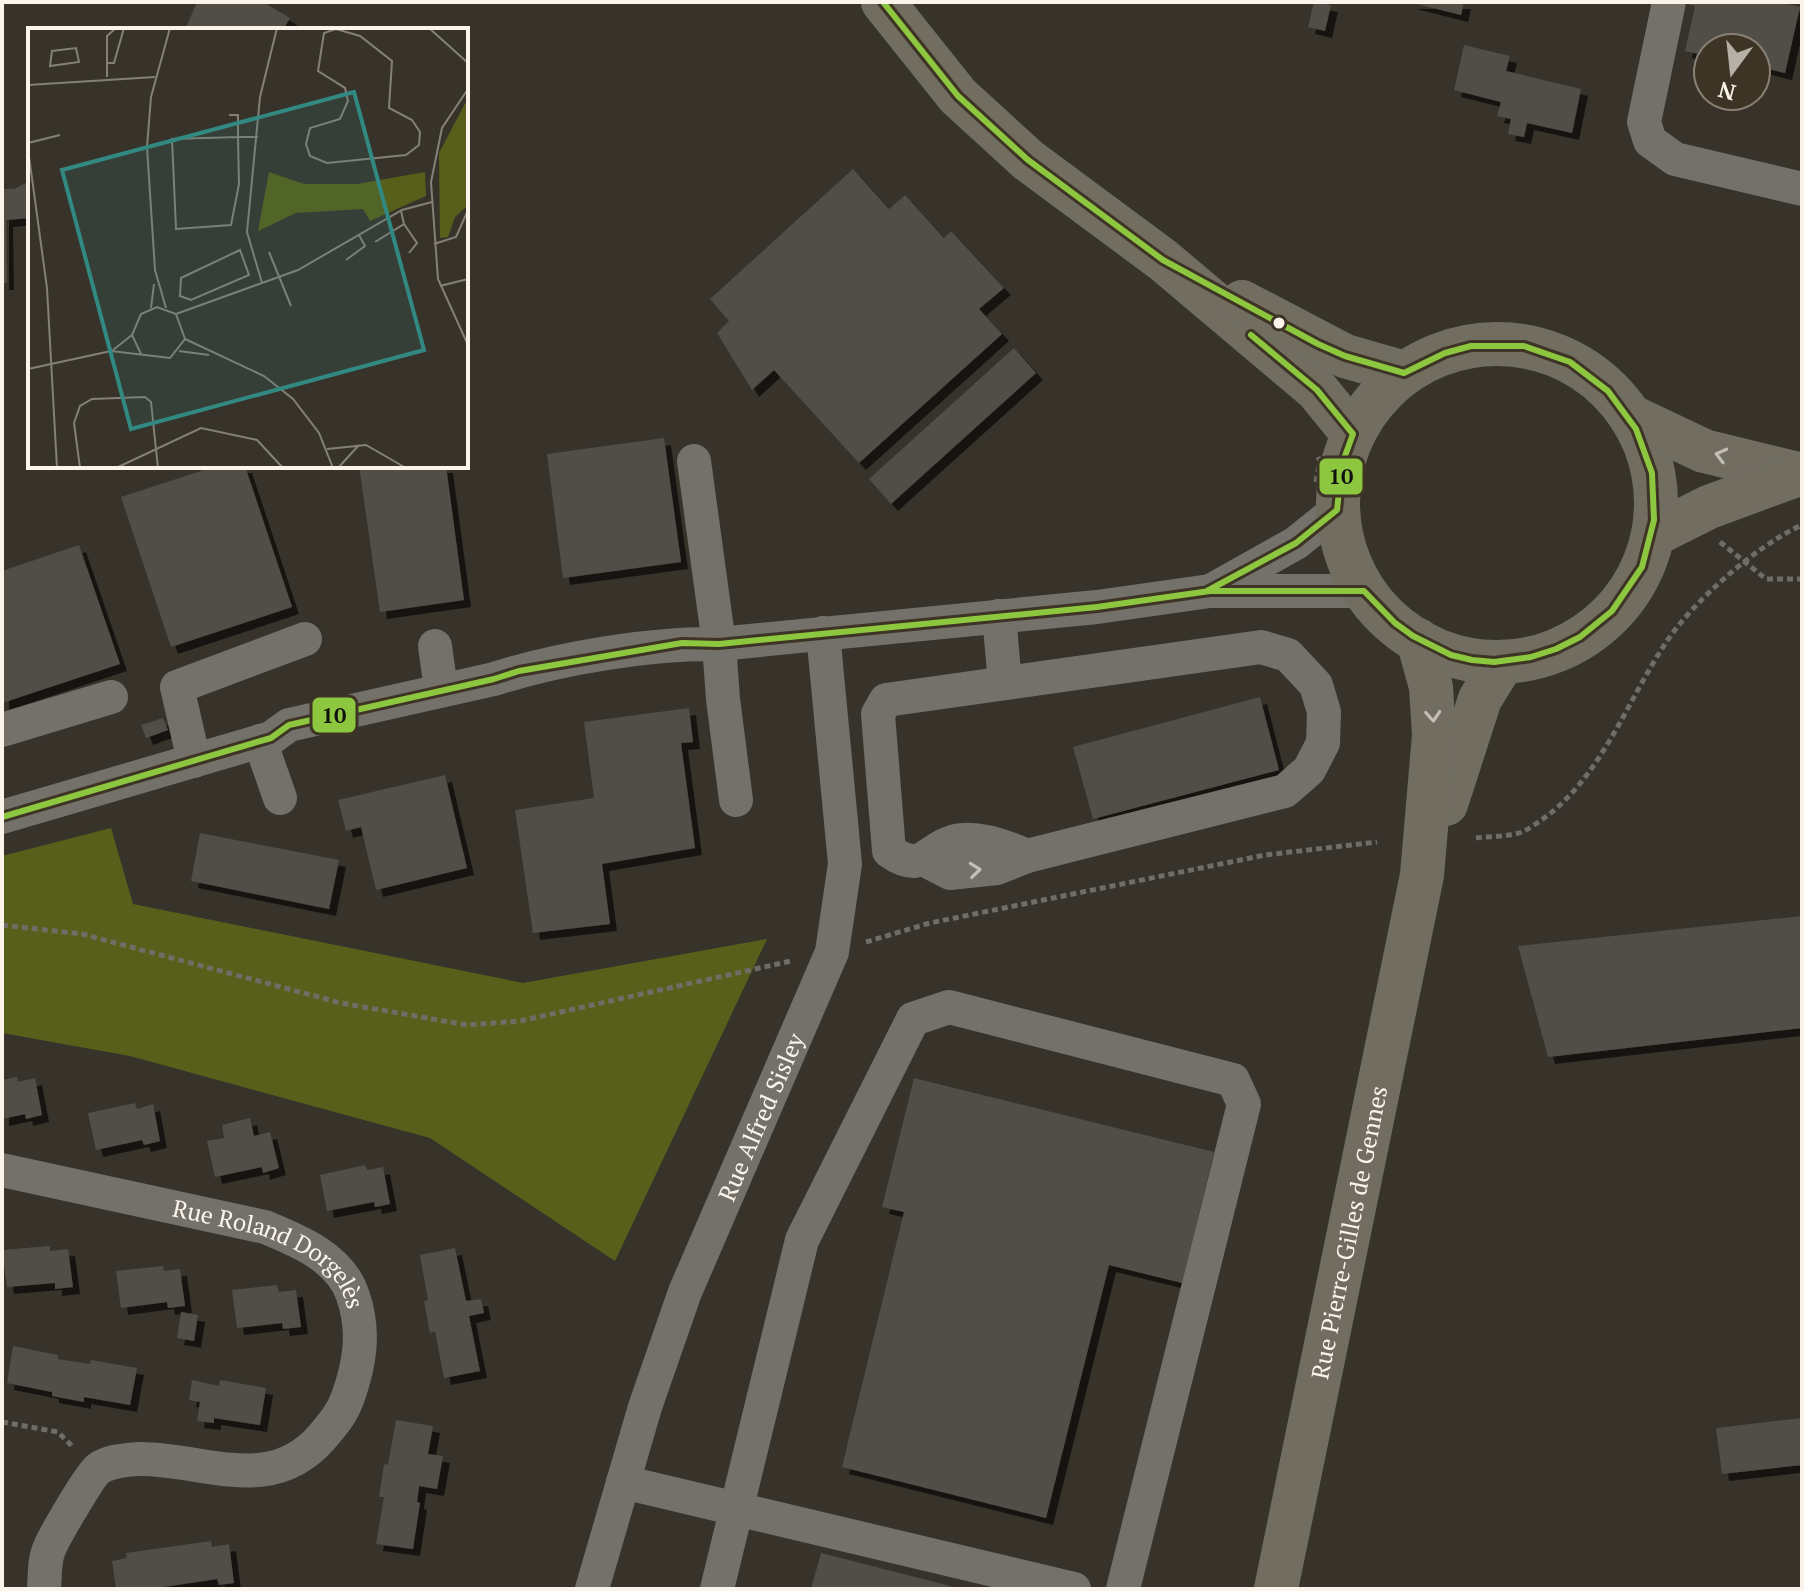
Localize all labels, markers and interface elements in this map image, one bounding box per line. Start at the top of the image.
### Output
inset map [28,28,468,468]
north arrow [1692,32,1772,112]
text: N [1715,76,1739,108]
unlabelled marker [1271,315,1287,331]
one-way arrow [1714,448,1728,465]
line badge: 10 [1318,457,1364,496]
text: 10 [1329,461,1353,490]
line badge: 10 [311,696,357,734]
text: 10 [322,700,346,729]
one-way arrow [1424,710,1441,723]
one-way arrow [969,862,982,879]
street label: Rue Alfred Sisley [710,1027,811,1206]
street label: Rue Pierre-Gilles de Gennes [1303,1083,1395,1382]
street label: Rue Roland Dorgelès [170,1191,372,1312]

